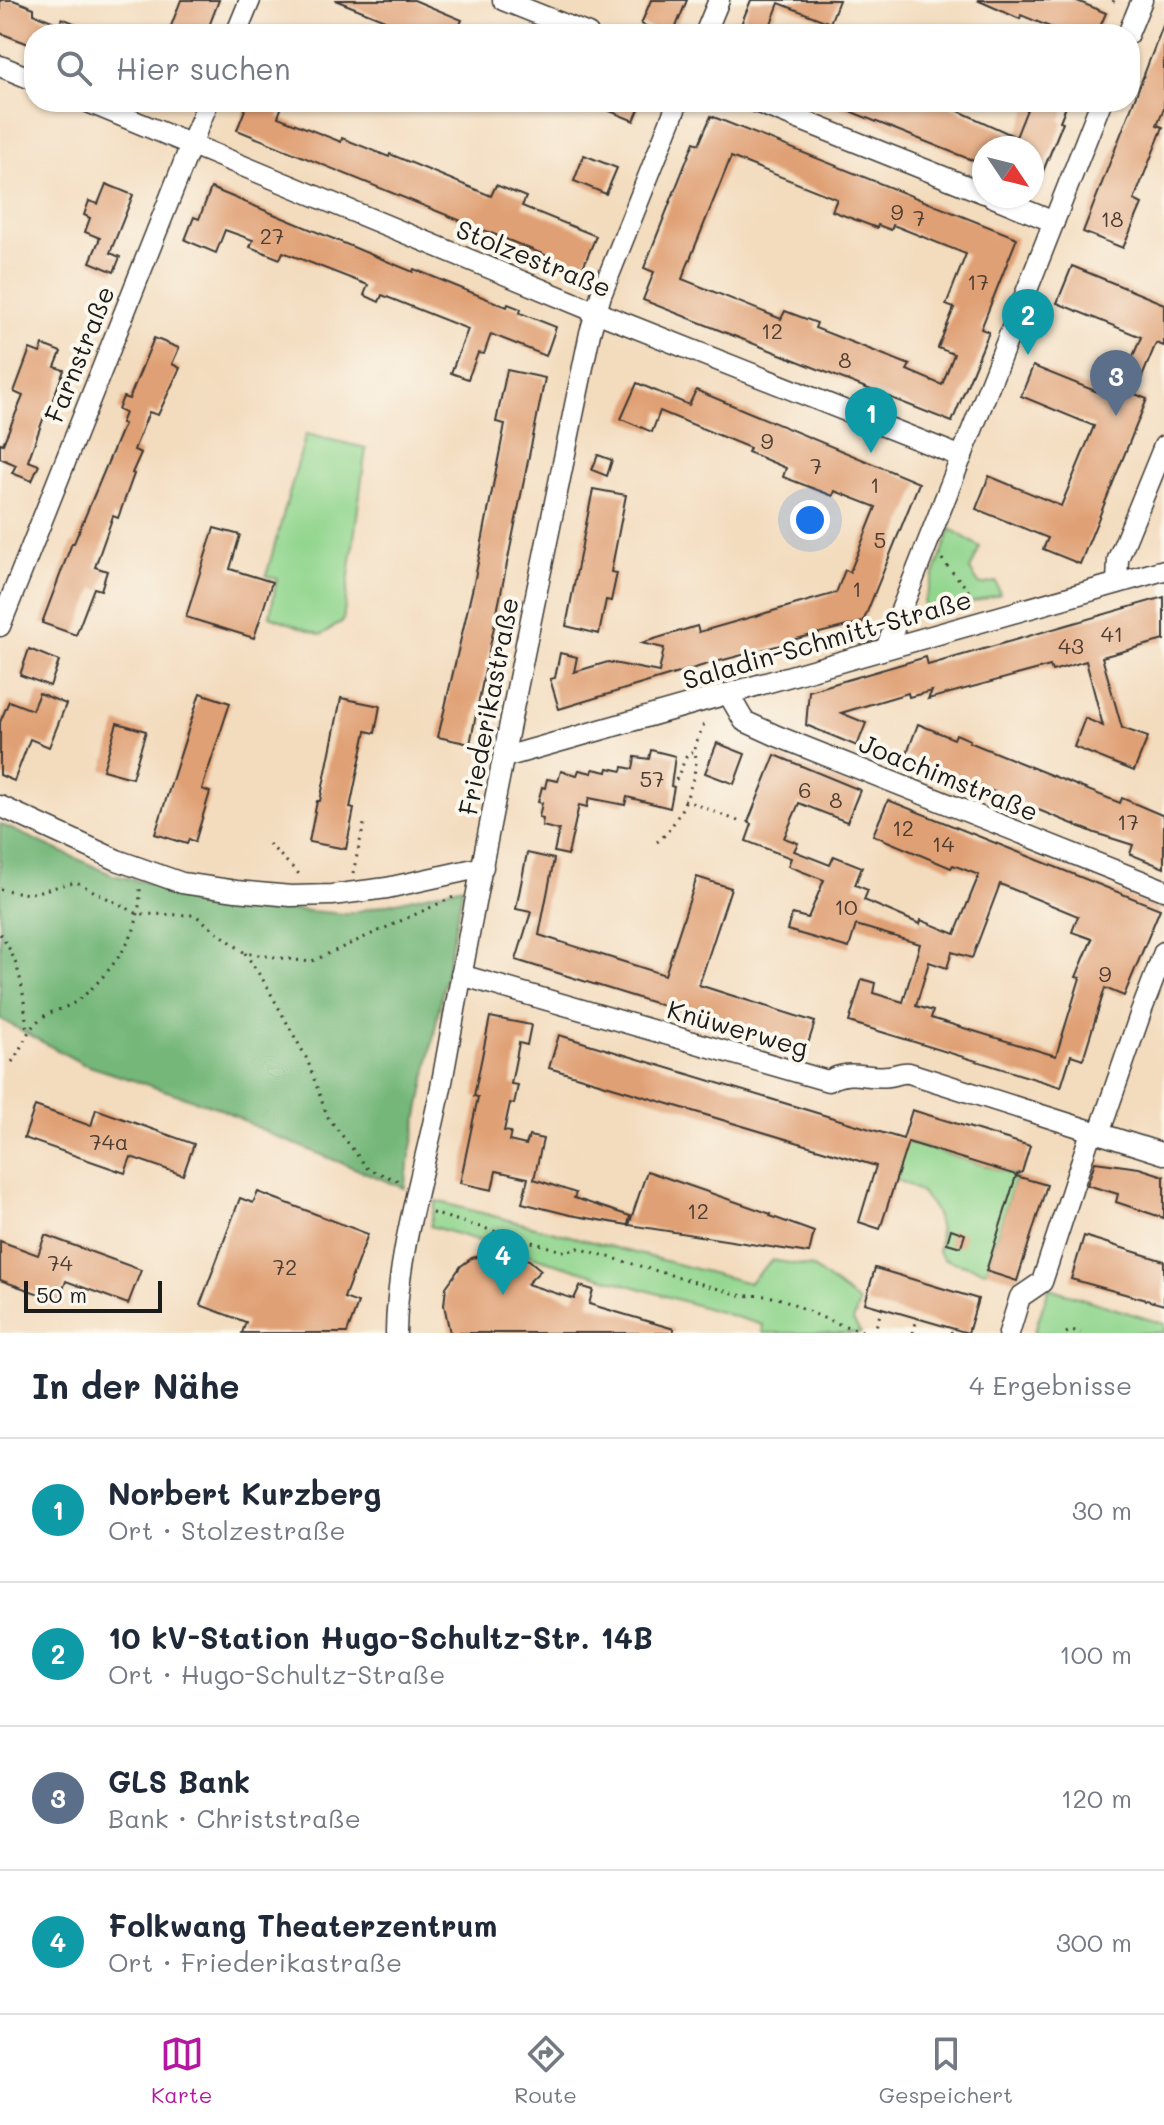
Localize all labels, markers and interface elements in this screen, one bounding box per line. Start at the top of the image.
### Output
search box [24,24,1140,112]
icon: search [52,46,96,90]
text: Hier suchen [116,48,291,88]
north arrow [972,136,1044,208]
house number: 9 [890,197,904,226]
house number: 7 [913,203,925,232]
house number: 18 [1100,204,1124,233]
street label: Stolzestraße [451,211,617,305]
house number: 27 [260,221,284,250]
house number: 17 [967,267,989,296]
street label: Farnstraße [36,281,122,427]
pin: 2 [1002,289,1054,355]
house number: 12 [761,316,783,345]
house number: 8 [838,345,852,374]
pin: 3 [1090,350,1142,416]
pin: 1 [845,387,897,453]
house number: 9 [760,426,774,455]
house number: 7 [810,451,822,480]
house number: 1 [870,470,880,499]
your location [790,500,830,540]
house number: 5 [874,525,886,554]
house number: 1 [852,574,862,603]
street label: Saladin-Schmitt-Straße [679,582,975,696]
street label: Friederikastraße [450,594,526,818]
house number: 41 [1101,619,1123,648]
house number: 43 [1058,631,1084,660]
street label: Joachimstraße [854,726,1044,828]
house number: 57 [639,764,665,793]
house number: 6 [798,775,812,804]
house number: 8 [829,785,843,814]
house number: 17 [1117,807,1139,836]
house number: 12 [892,813,914,842]
house number: 14 [932,829,954,858]
house number: 10 [834,892,858,921]
house number: 9 [1098,959,1112,988]
street label: Knüwerweg [664,992,812,1064]
house number: 74a [90,1127,128,1156]
house number: 12 [687,1196,709,1225]
pin: 4 [477,1229,529,1295]
house number: 74 [47,1248,73,1277]
house number: 72 [273,1252,297,1281]
scale bar [24,1277,162,1313]
text: 50 m [36,1280,87,1309]
text: In der Nähe [32,1363,240,1408]
text: 4 Ergebnisse [969,1368,1132,1402]
text: Norbert Kurzberg [108,1473,381,1513]
text: 1 [52,1493,64,1527]
text: 30 m [1072,1493,1132,1527]
text: Ort · Stolzestraße [108,1513,346,1547]
text: 10 kV-Station Hugo-Schultz-Str. 14B [108,1617,653,1657]
text: 2 [51,1637,65,1671]
text: 100 m [1059,1637,1132,1671]
text: Ort · Hugo-Schultz-Straße [108,1657,445,1691]
text: GLS Bank [108,1761,250,1801]
text: 3 [50,1781,66,1815]
text: 120 m [1061,1781,1132,1815]
text: Bank · Christstraße [108,1801,361,1835]
text: Folkwang Theaterzentrum [108,1905,497,1945]
text: 4 [50,1925,66,1959]
text: 300 m [1056,1925,1132,1959]
text: Ort · Friederikastraße [108,1945,402,1979]
tab: Karte [151,2032,212,2109]
tab: Route [514,2032,577,2109]
tab: Gespeichert [879,2032,1013,2109]

